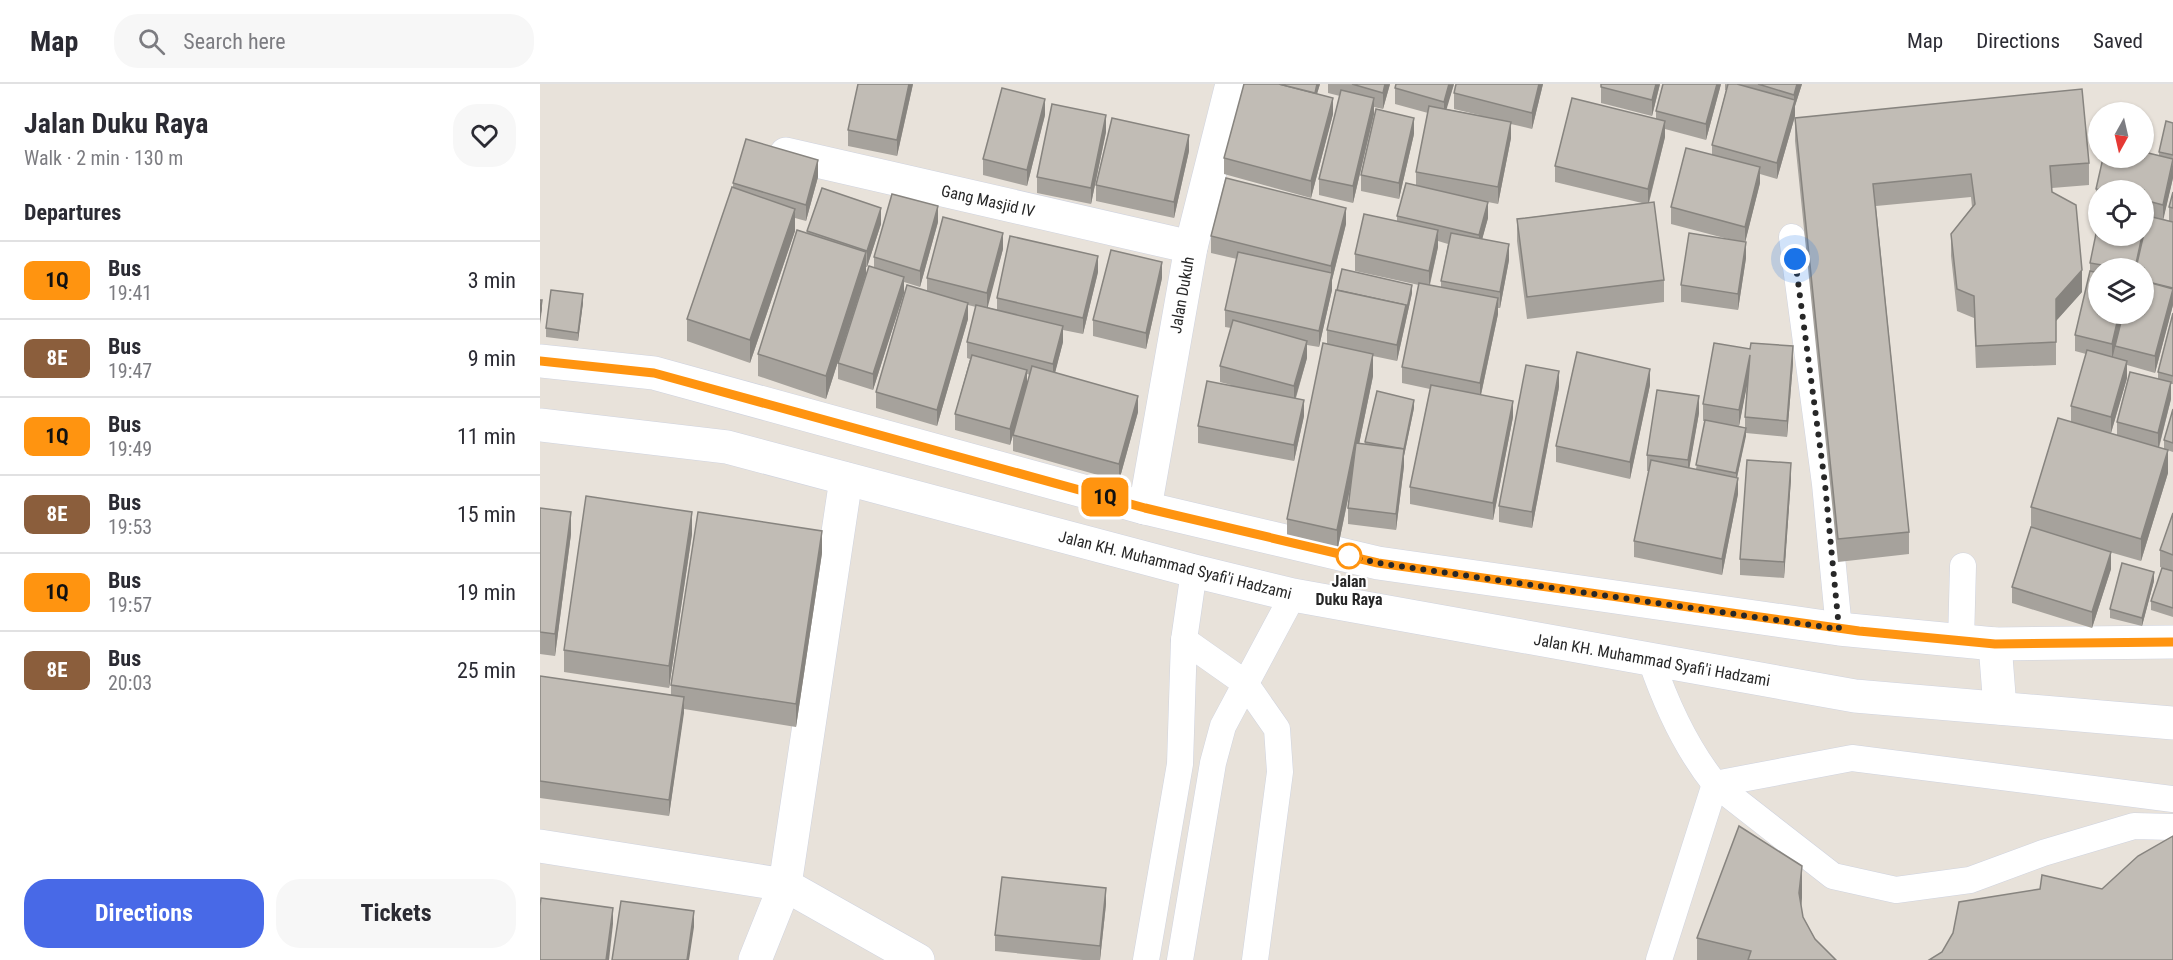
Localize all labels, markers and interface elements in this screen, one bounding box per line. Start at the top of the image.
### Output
search box [114,14,534,68]
text: Map [30,25,78,58]
icon: search [135,25,168,58]
text: Search here [183,29,286,54]
text: Map [1907,29,1943,53]
text: Directions [1976,29,2060,53]
text: Saved [2093,29,2143,53]
north arrow [2088,102,2154,168]
map controls [2088,102,2154,324]
button: heart [453,104,516,167]
text: Jalan Duku Raya [24,107,209,140]
text: Walk · 2 min · 130 m [24,146,183,170]
button: locate [2088,180,2154,246]
street label: Gang Masjid IV [939,181,1037,221]
text: Departures [24,200,121,225]
your location [1780,244,1810,274]
street label: Jalan Dukuh [1166,255,1198,335]
text: Bus [108,256,141,281]
button: layers [2088,258,2154,324]
text: 1Q [45,268,69,292]
text: 3 min [468,268,516,293]
text: 19:41 [108,281,152,305]
text: Bus [108,334,141,359]
text: 8E [47,346,67,370]
text: 9 min [468,346,516,371]
text: 19:47 [108,359,152,383]
text: Bus [108,412,141,437]
text: 1Q [45,424,69,448]
text: 11 min [457,424,516,449]
text: 19:49 [108,437,152,461]
line badge: 1Q [1078,478,1132,516]
text: 1Q [1093,485,1117,509]
text: Bus [108,490,141,515]
text: 8E [47,502,67,526]
text: 15 min [457,502,516,527]
text: 19:53 [108,515,152,539]
street label: Jalan KH. Muhammad Syafi'i Hadzami [1056,527,1294,603]
marker: Jalan Duku Raya [1336,543,1362,569]
text: Bus [108,568,141,593]
place label: Jalan Duku Raya [1316,572,1383,609]
text: 1Q [45,580,69,604]
text: 19 min [457,580,516,605]
text: 19:57 [108,593,152,617]
street label: Jalan KH. Muhammad Syafi'i Hadzami [1532,630,1772,690]
text: Bus [108,646,141,671]
text: 8E [47,658,67,682]
text: 25 min [457,658,516,683]
text: 20:03 [108,671,152,695]
button: Directions [24,879,264,948]
button: Tickets [276,879,516,948]

